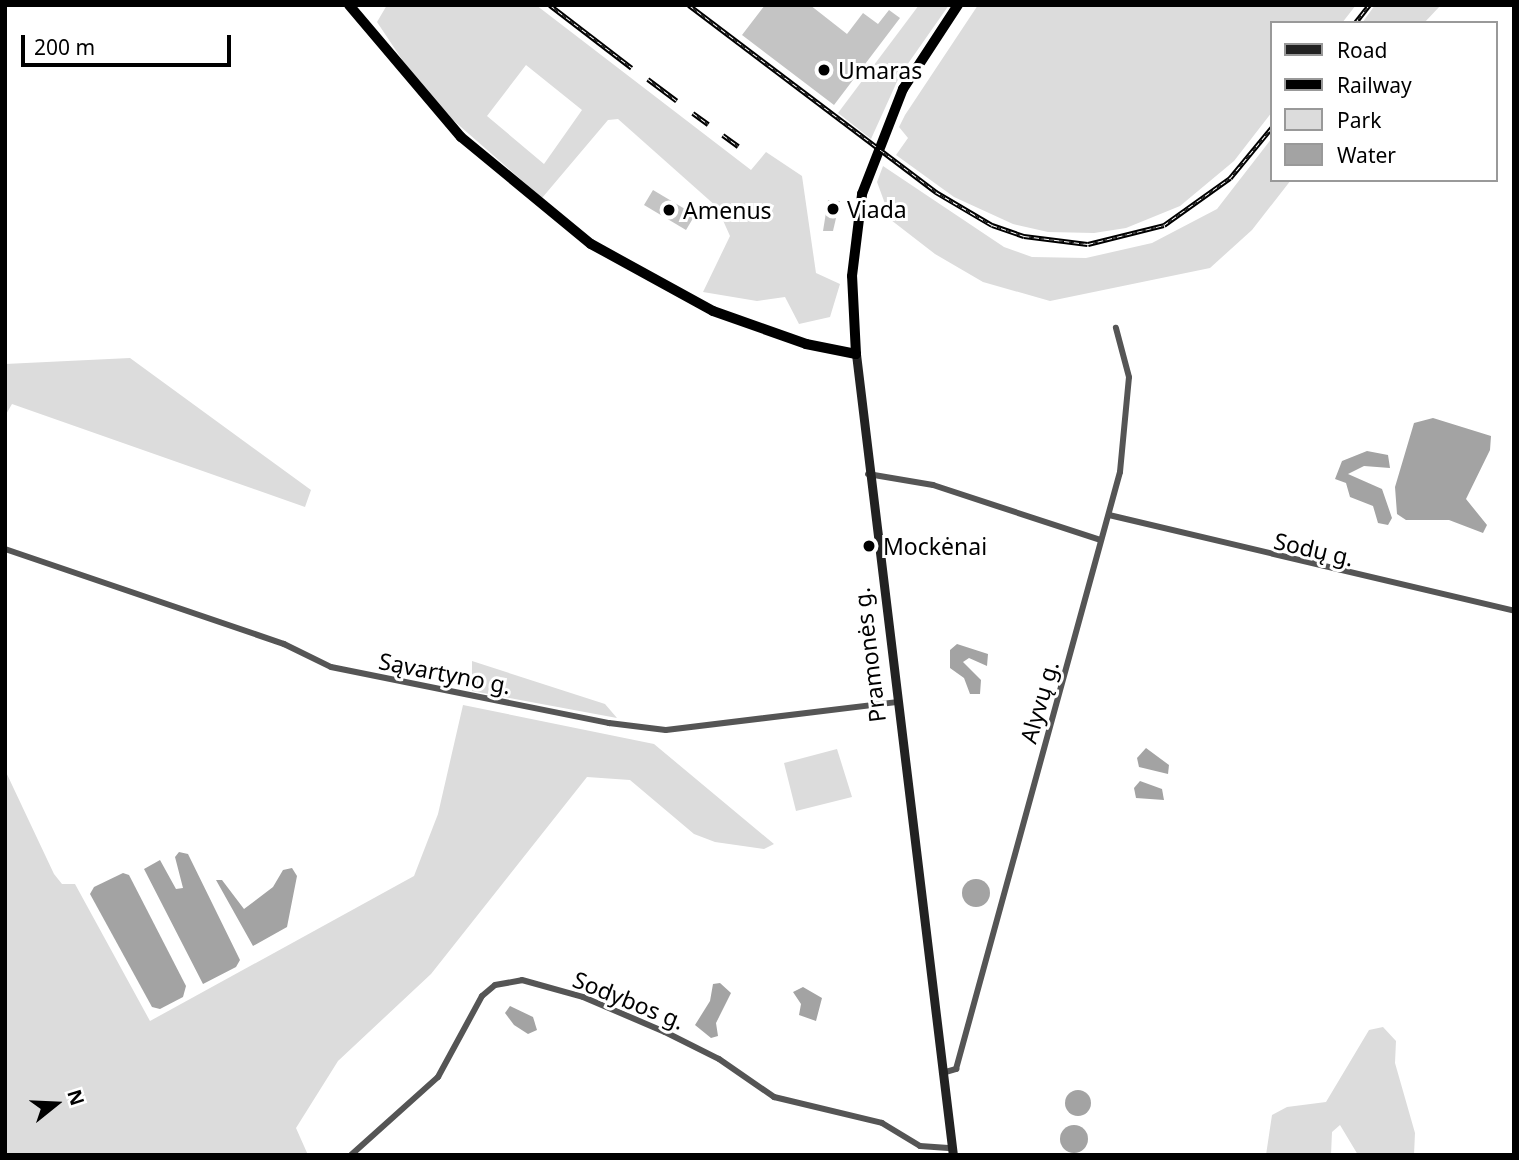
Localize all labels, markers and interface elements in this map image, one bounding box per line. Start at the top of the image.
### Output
scale bar [24,21,234,65]
legend [1270,21,1498,182]
text: 200 m [34,33,95,61]
text: Road [1337,36,1387,64]
place label: Umaras [838,56,922,84]
marker: Umaras [816,62,832,78]
text: Railway [1337,71,1412,99]
text: Park [1337,106,1381,134]
text: Water [1337,141,1396,169]
place label: Viada [847,195,907,223]
place label: Amenus [683,196,772,224]
marker: Viada [825,201,841,217]
marker: Amenus [661,202,677,218]
street label: Sodų g. [1271,526,1357,572]
place label: Mockėnai [883,532,987,560]
marker: Mockėnai [861,538,877,554]
street label: Pramonės g. [847,586,891,724]
street label: Sąvartyno g. [377,647,513,699]
street label: Alyvų g. [1014,658,1064,746]
street label: Sodybos g. [569,965,689,1035]
north arrow [21,1069,91,1139]
text: N [61,1086,91,1109]

